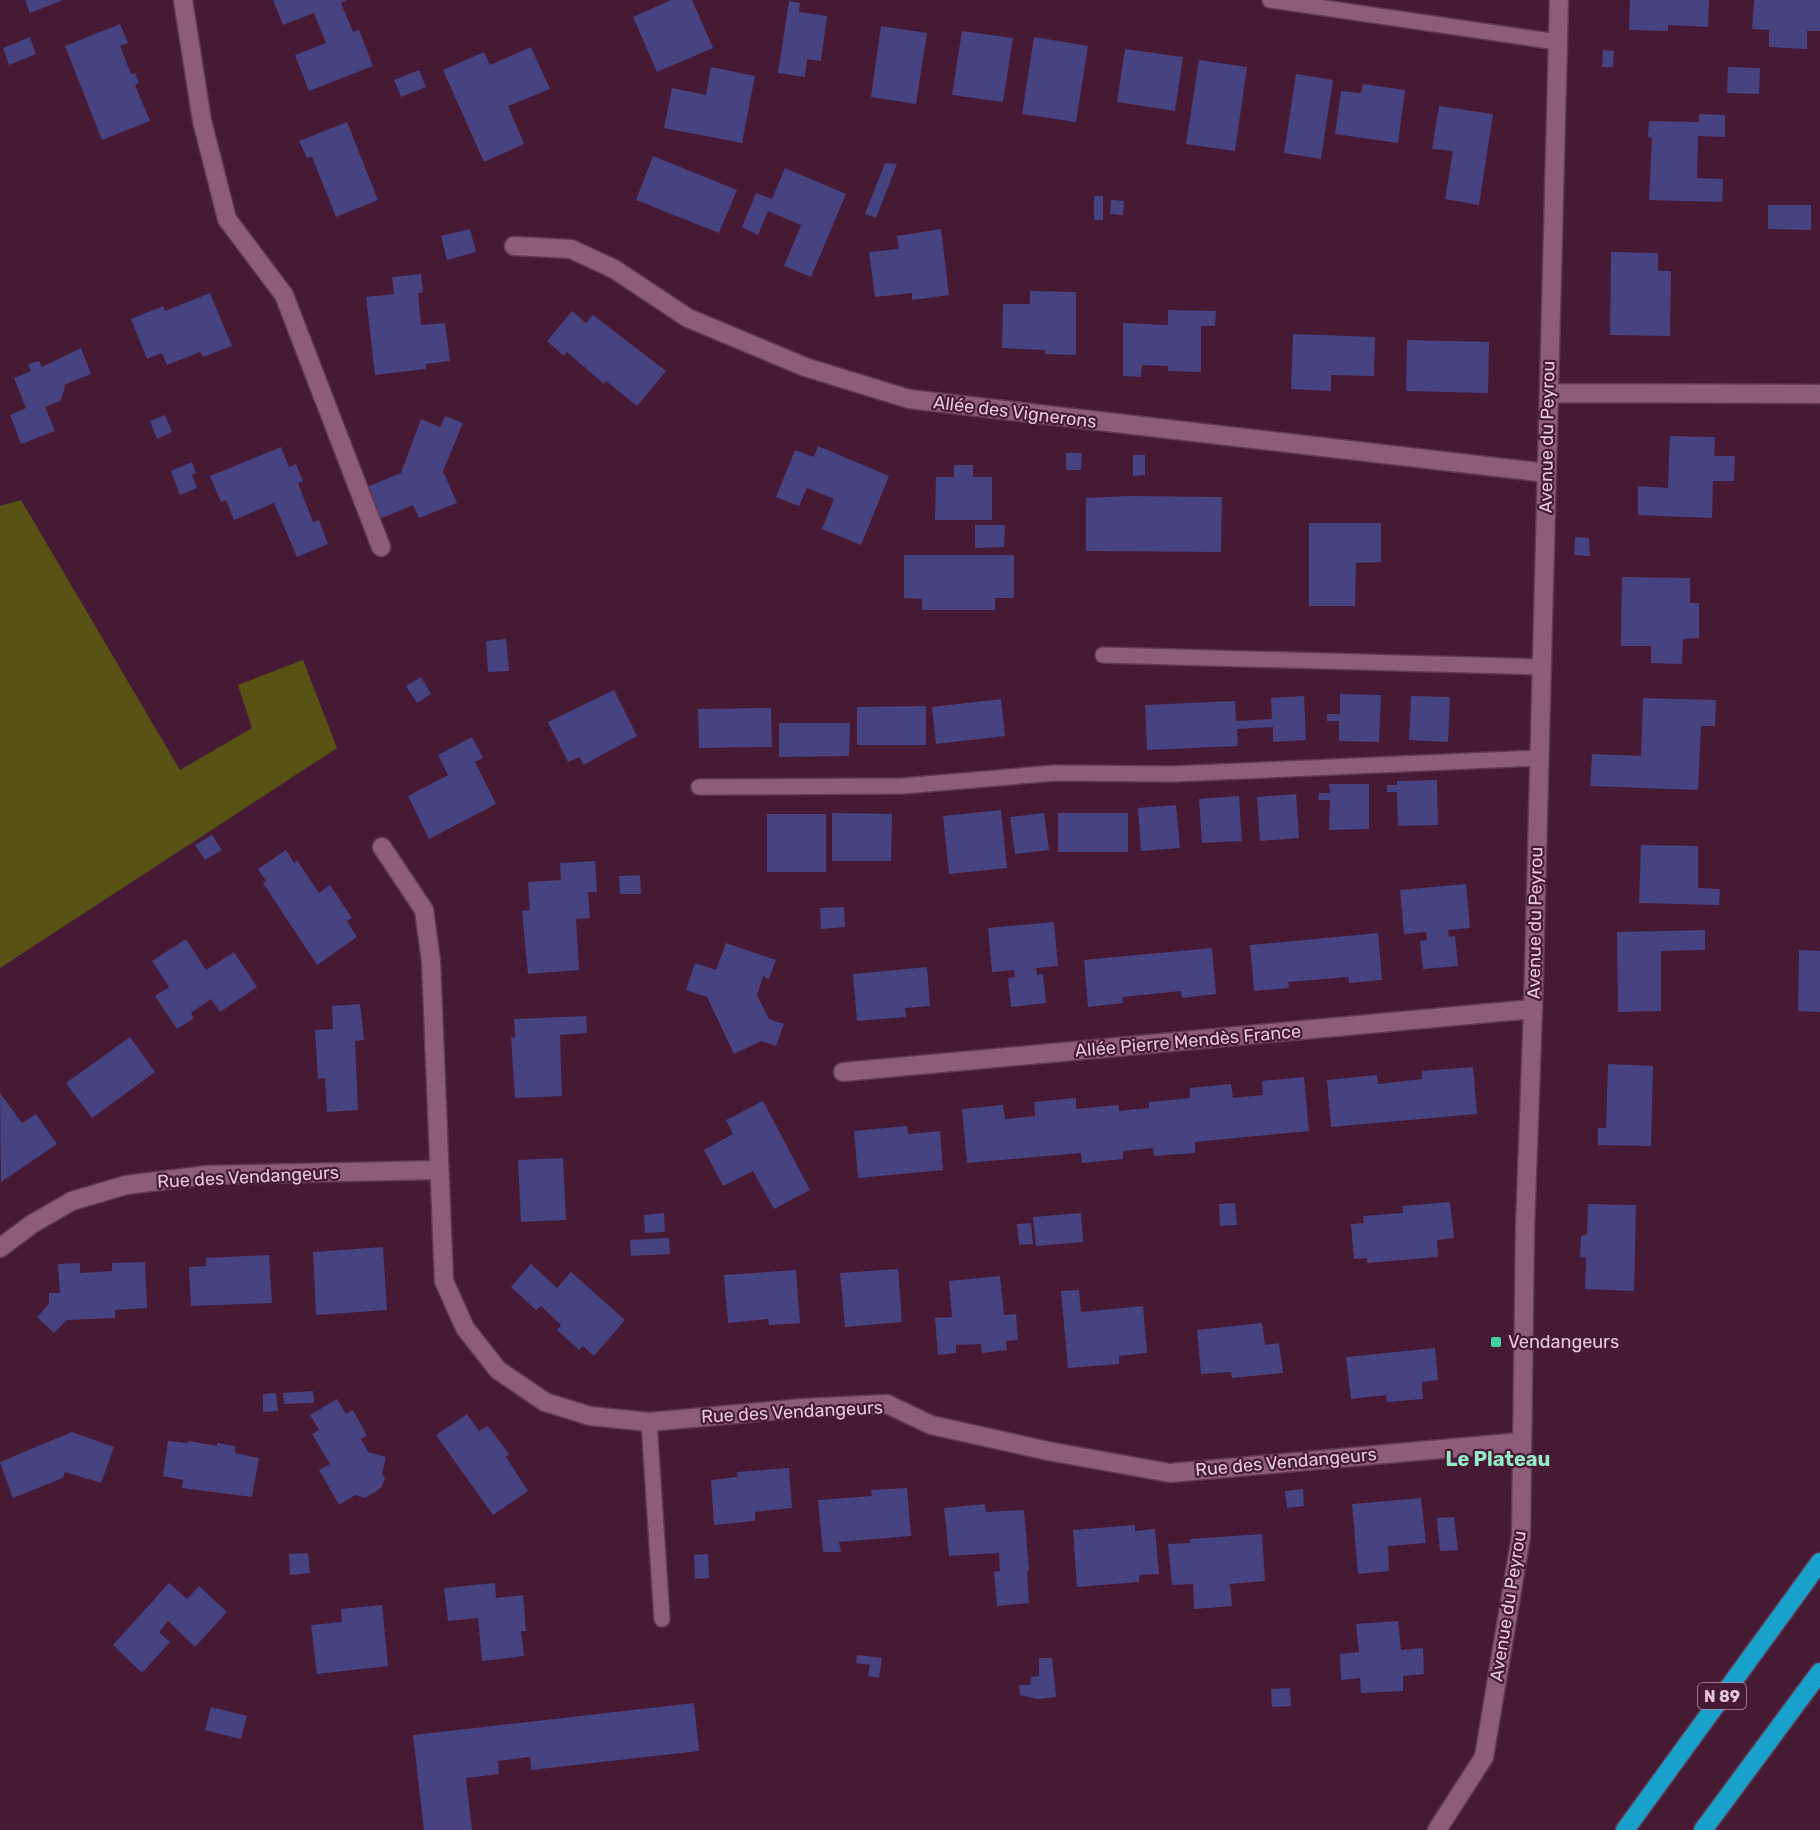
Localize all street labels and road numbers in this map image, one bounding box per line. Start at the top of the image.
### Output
street label: Avenue du Peyrou [1535,361,1559,513]
street label: Allée des Vignerons [932,391,1098,433]
street label: Avenue du Peyrou [1523,847,1547,999]
street label: Allée Pierre Mendès France [1074,1020,1302,1062]
street label: Rue des Vendangeurs [157,1161,339,1193]
street label: Rue des Vendangeurs [701,1396,883,1428]
street label: Rue des Vendangeurs [1194,1443,1378,1481]
street label: Avenue du Peyrou [1485,1529,1531,1683]
road number: N 89 [1698,1683,1746,1709]

